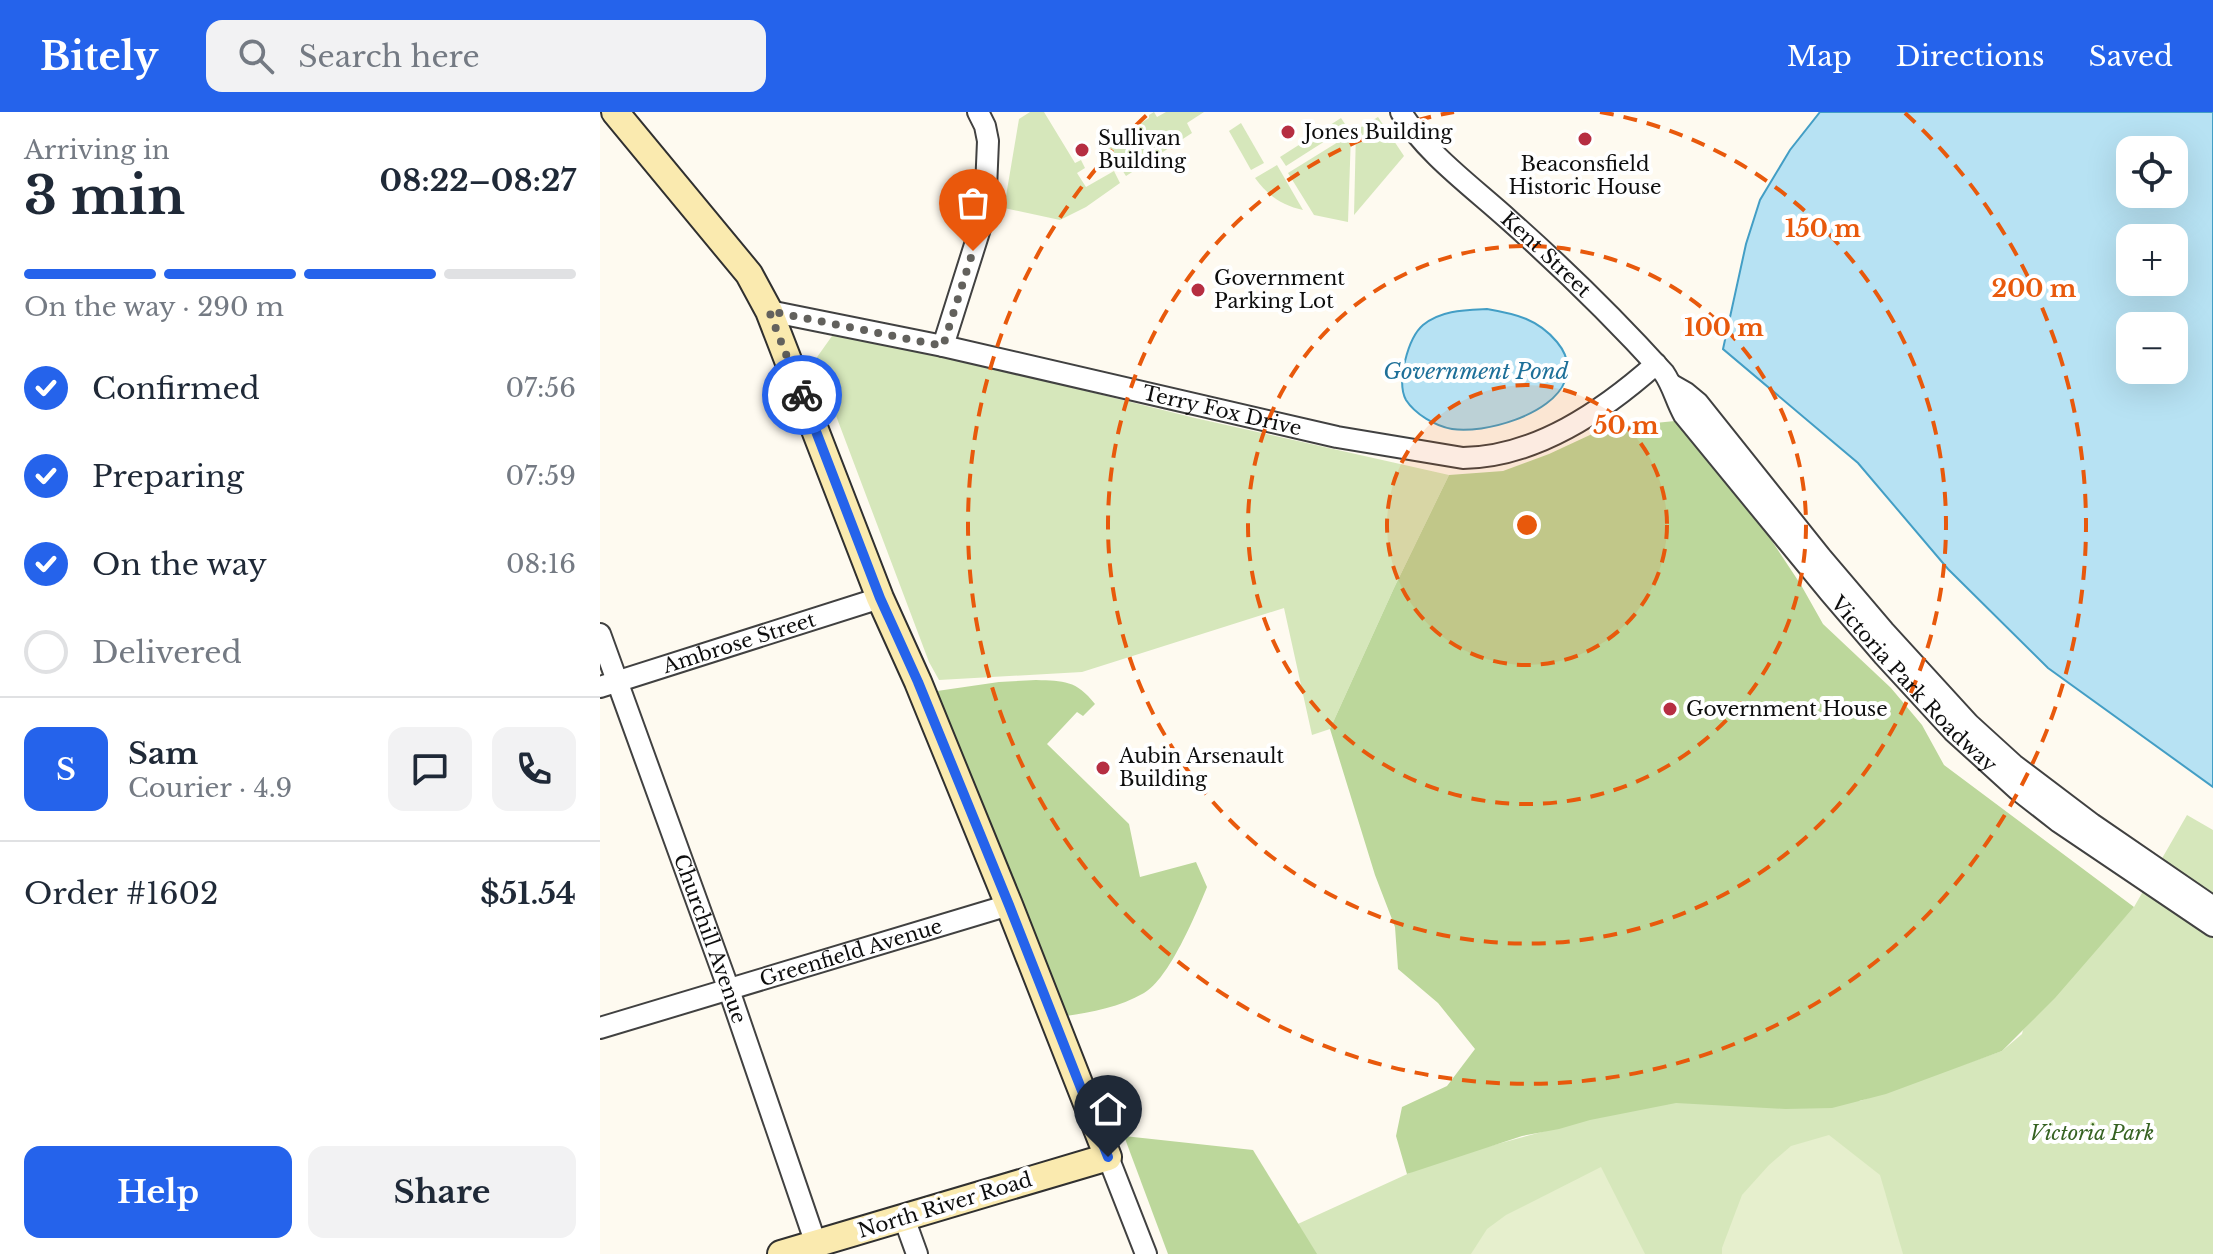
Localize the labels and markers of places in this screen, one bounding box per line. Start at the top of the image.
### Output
place label: Jones Building [1301,120,1454,144]
marker: Jones Building [1279,123,1297,141]
place label: Sullivan Building [1098,126,1187,173]
marker: Beaconsfield Historic House [1576,130,1594,148]
marker: Sullivan Building [1073,141,1091,159]
place label: Beaconsfield Historic House [1509,152,1661,199]
pin [939,169,1007,251]
place label: Government Parking Lot [1214,266,1345,313]
marker: Government Parking Lot [1189,281,1207,299]
centre of rings [1513,511,1541,539]
place label: Government House [1686,697,1888,721]
marker: Government House [1661,700,1679,718]
place label: Aubin Arsenault Building [1118,744,1284,791]
marker: Aubin Arsenault Building [1094,759,1112,777]
pin [1074,1075,1142,1157]

